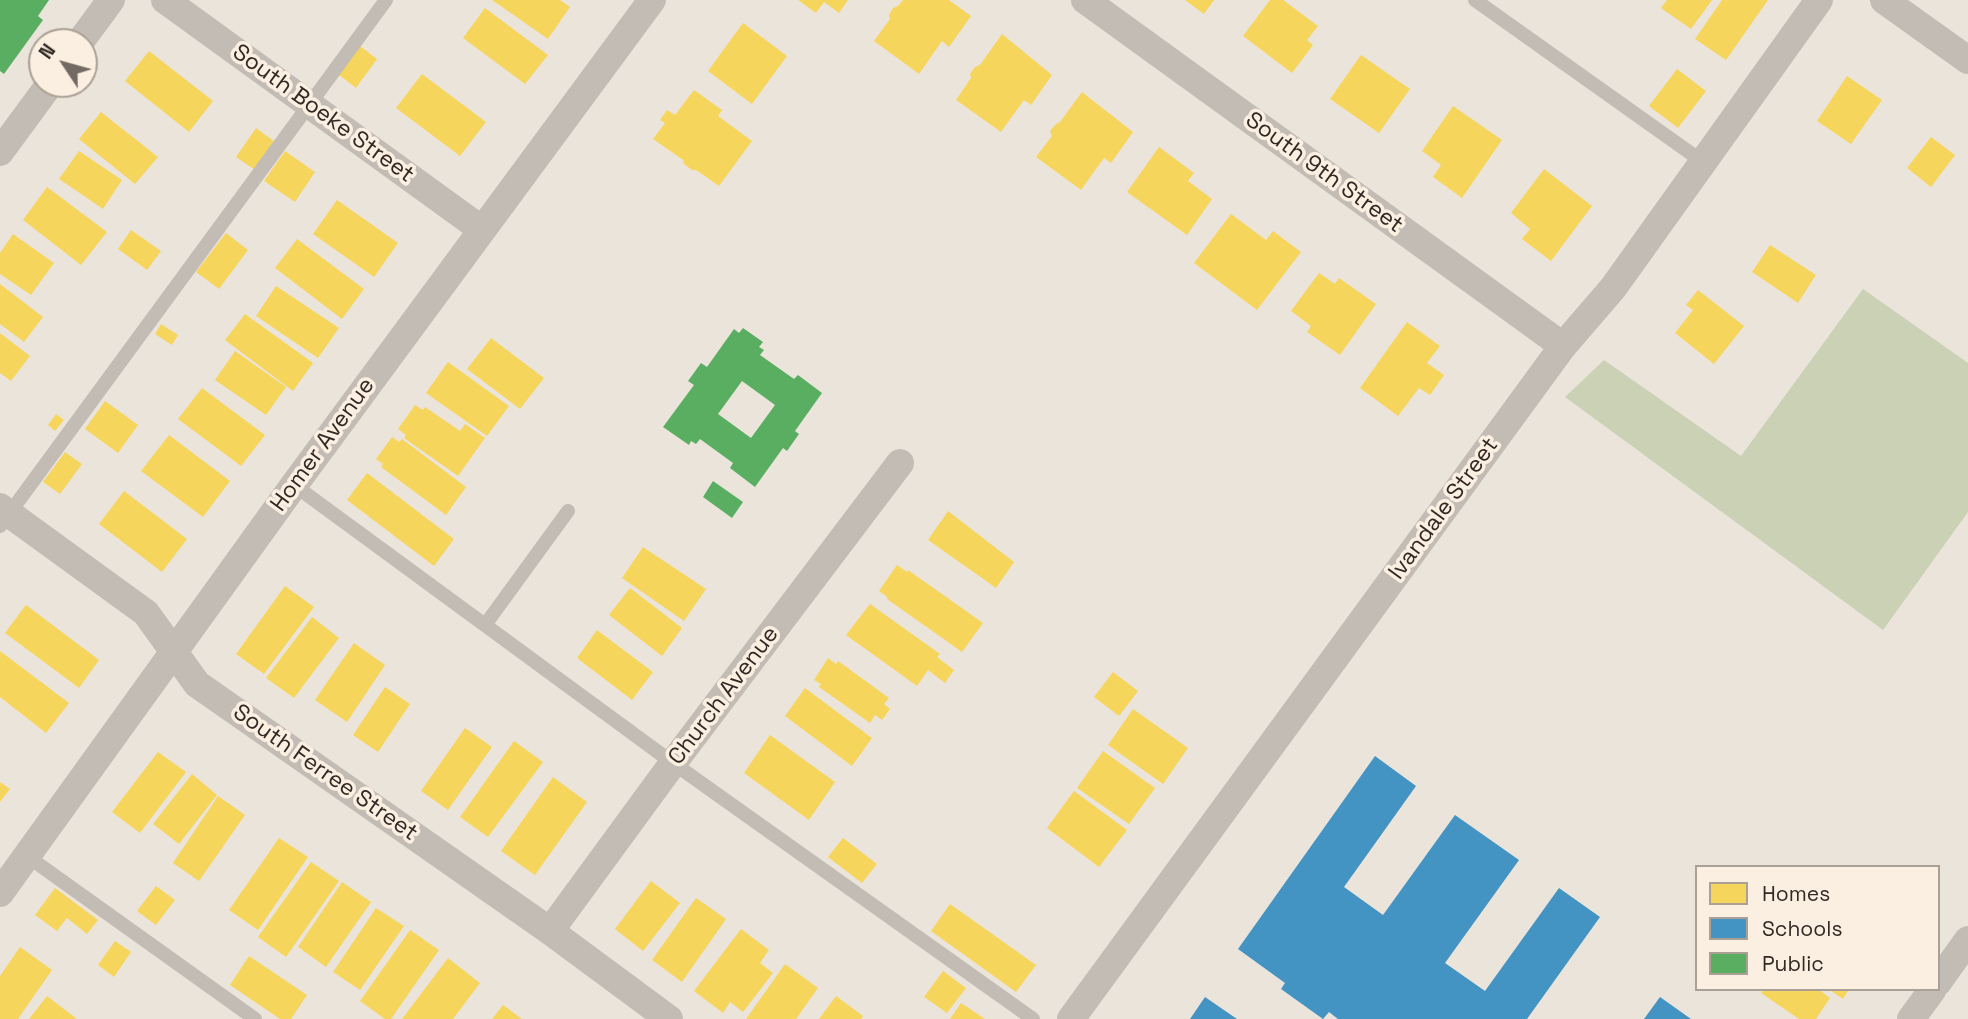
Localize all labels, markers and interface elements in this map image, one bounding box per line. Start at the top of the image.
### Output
north arrow [28,28,98,98]
text: N [33,39,61,64]
street label: South Boeke Street [227,39,419,189]
street label: South 9th Street [1240,107,1408,239]
street label: Homer Avenue [265,373,381,517]
street label: Ivandale Street [1383,433,1505,585]
street label: Church Avenue [663,621,785,771]
street label: South Ferree Street [227,699,423,847]
legend [1695,865,1940,991]
text: Homes [1762,880,1830,907]
text: Schools [1762,915,1842,942]
text: Public [1762,950,1824,977]

